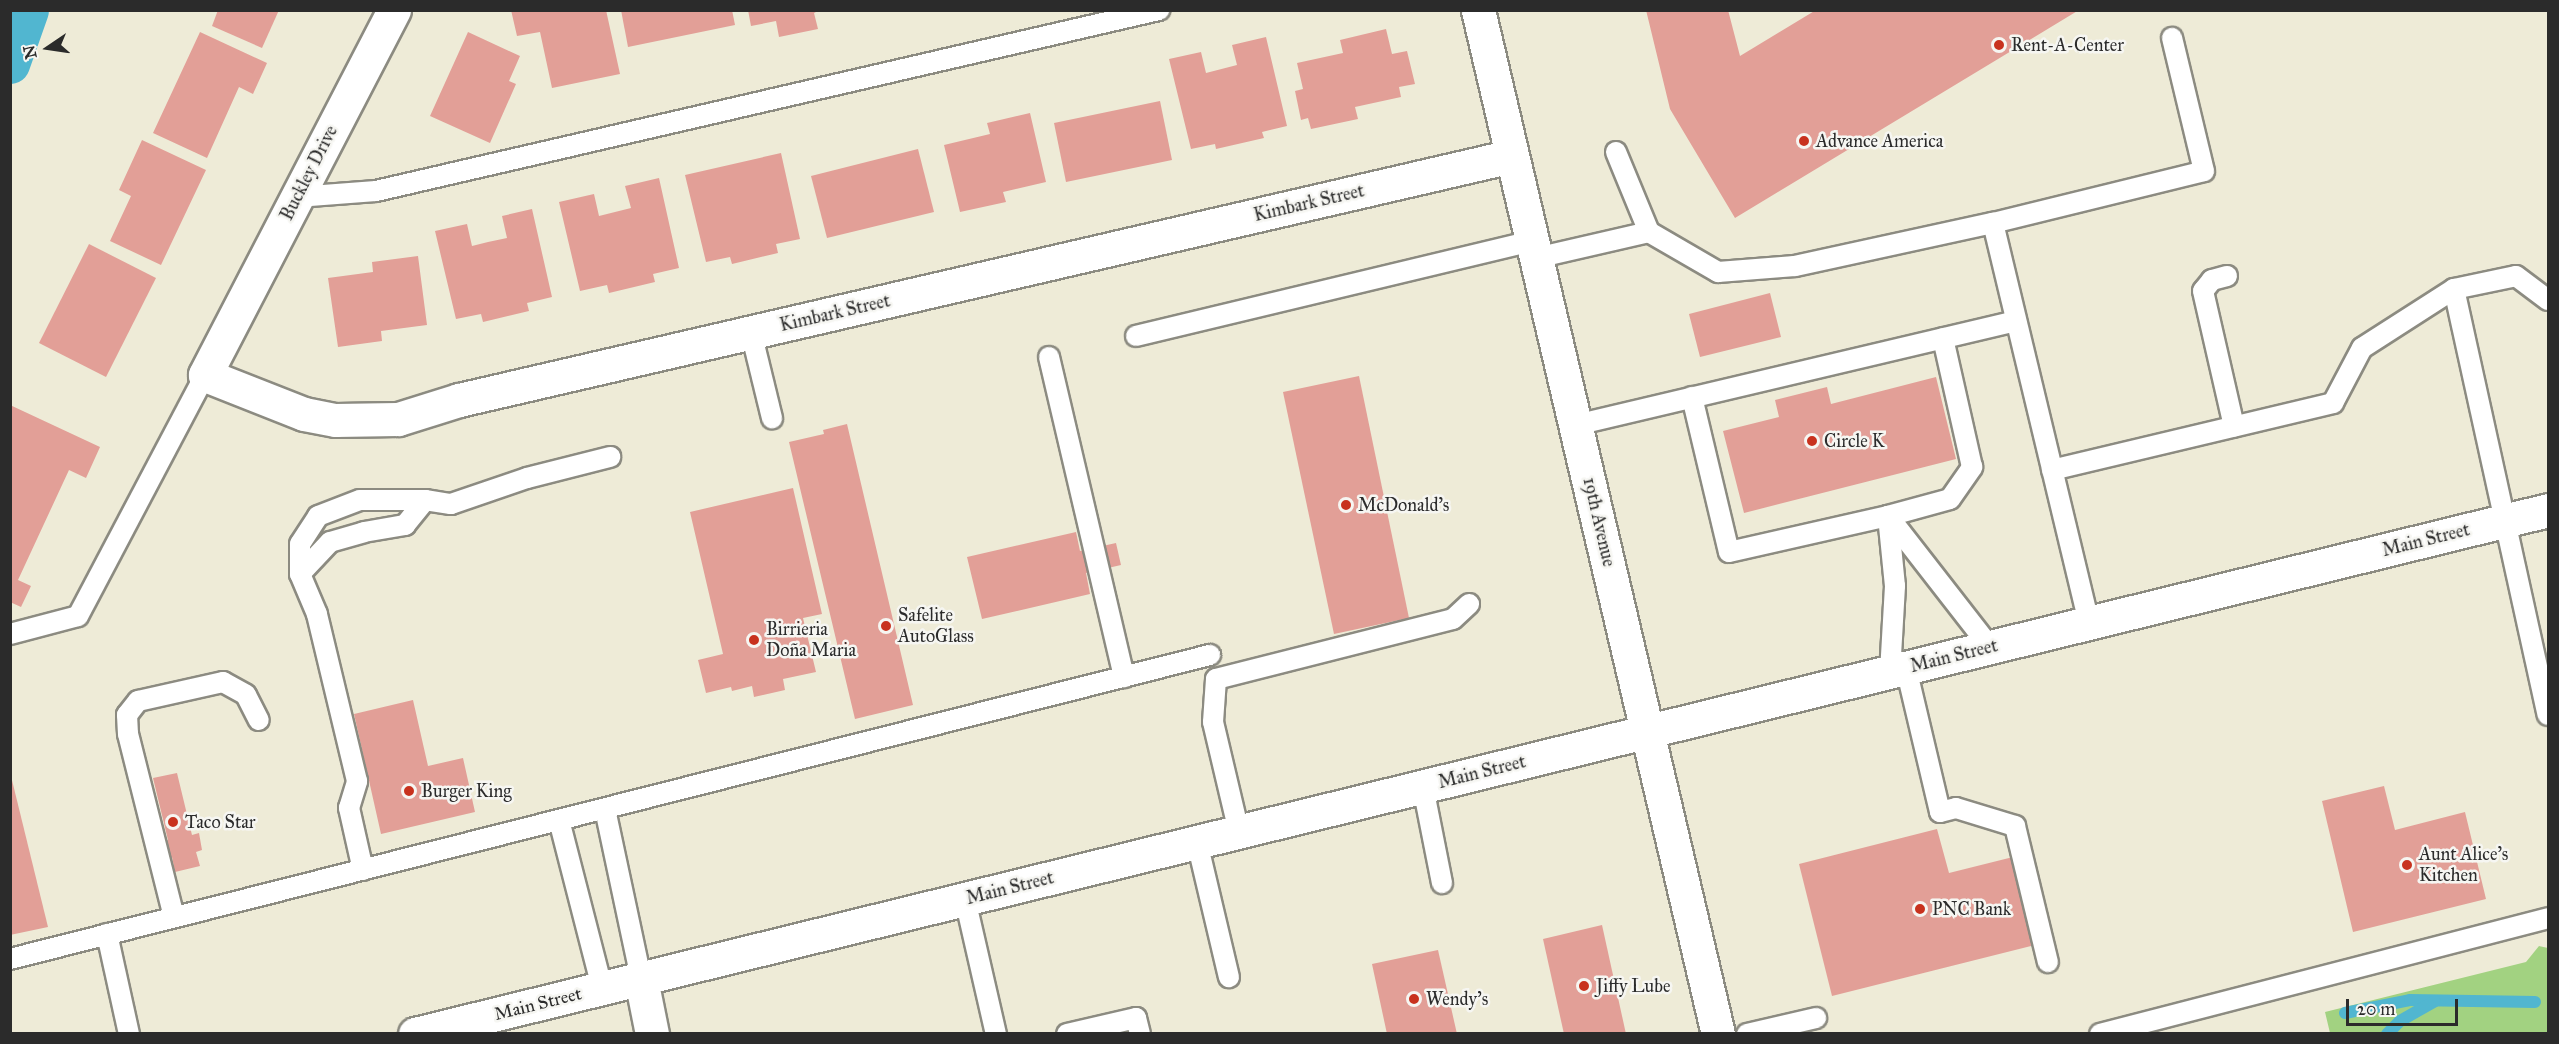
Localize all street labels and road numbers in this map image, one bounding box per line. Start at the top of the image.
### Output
street label: Buckley Drive [276,122,342,224]
street label: Kimbark Street [1252,180,1366,226]
street label: Kimbark Street [778,290,892,336]
street label: 19th Avenue [1578,475,1620,569]
street label: Main Street [2380,519,2472,561]
street label: Main Street [1908,635,2000,677]
street label: Main Street [1436,751,1528,793]
street label: Main Street [964,867,1056,909]
street label: Main Street [492,983,584,1025]

